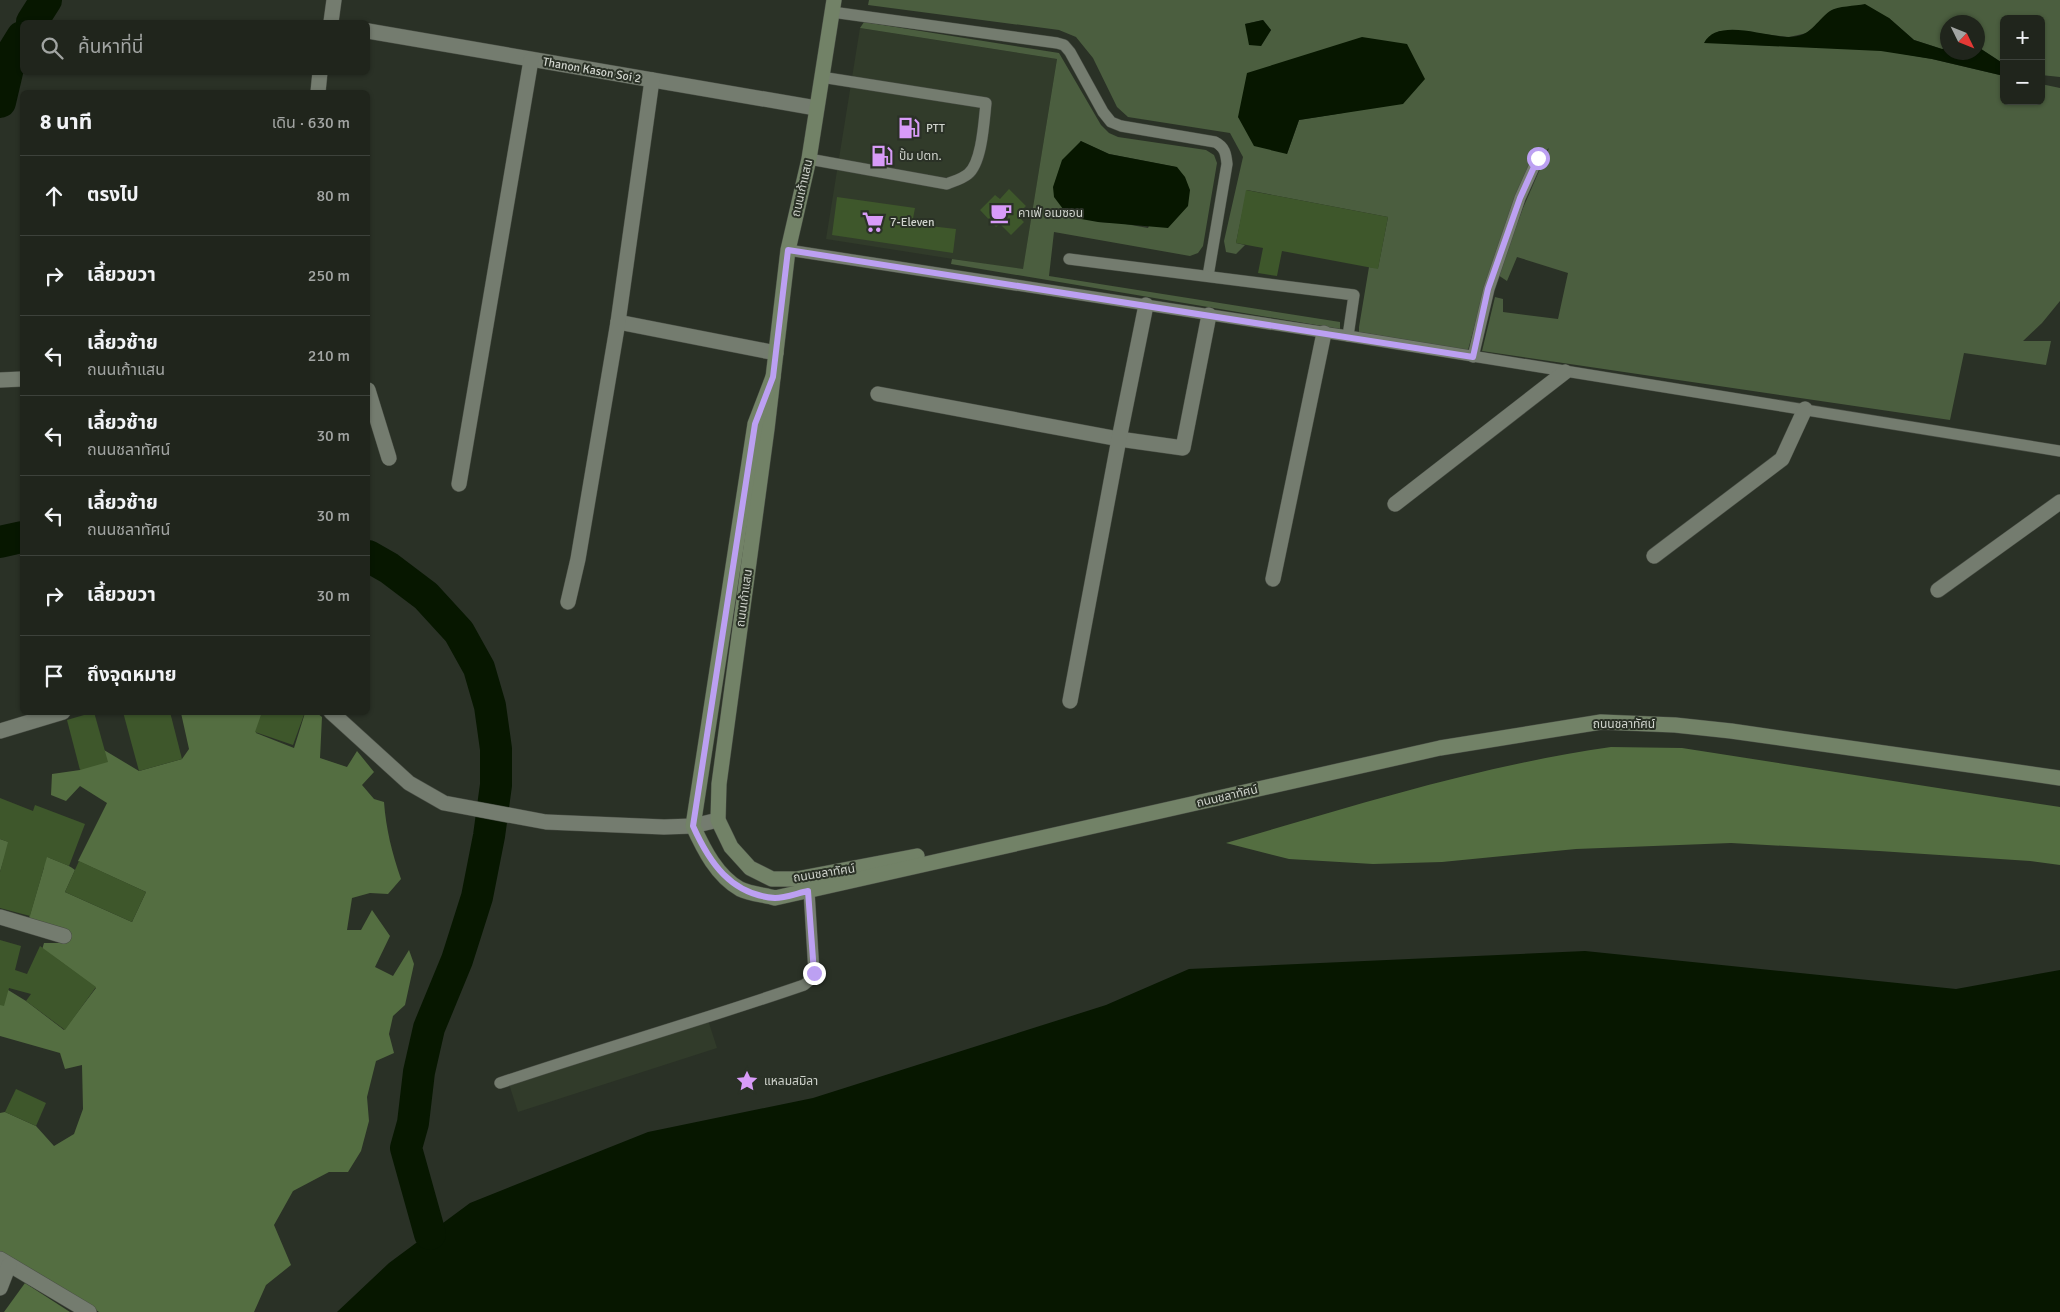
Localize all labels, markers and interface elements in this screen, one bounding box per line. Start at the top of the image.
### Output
north arrow [1940,15,1985,60]
map controls [2000,15,2045,105]
button: + [2000,15,2045,60]
search box [20,20,370,75]
icon: search [38,34,66,62]
text: ค้นหาที่นี่ [78,35,143,59]
street label: Thanon Kason Soi 2 [542,54,642,87]
button: − [2000,60,2045,105]
text: 8 นาที [40,109,92,135]
text: เดิน · 630 m [272,113,350,133]
fuel station icon: PTT [896,115,922,141]
place label: PTT [926,121,945,136]
fuel station icon: ปั้ม ปตท. [869,143,895,169]
place label: ปั้ม ปตท. [899,147,942,164]
route start [1527,147,1550,170]
street label: ถนนเก้าแสน [789,158,816,218]
icon: ahead [40,182,68,210]
text: ตรงไป [87,183,139,207]
text: 80 m [316,186,350,206]
cafe icon: คาเฟ่ อเมซอน [988,200,1014,226]
place label: คาเฟ่ อเมซอน [1018,206,1083,221]
supermarket icon: 7-Eleven [860,209,886,235]
place label: 7-Eleven [890,215,935,230]
icon: right [40,262,68,290]
text: เลี้ยวขวา [87,263,156,287]
text: 250 m [308,266,350,286]
text: เลี้ยวซ้าย [87,331,158,355]
icon: left [40,342,68,370]
text: 210 m [308,346,350,366]
text: ถนนเก้าแสน [87,360,165,380]
text: เลี้ยวซ้าย [87,411,158,435]
icon: left [40,422,68,450]
text: 30 m [316,426,350,446]
text: ถนนชลาทัศน์ [87,440,170,460]
text: เลี้ยวซ้าย [87,491,158,515]
icon: left [40,502,68,530]
text: 30 m [316,506,350,526]
text: ถนนชลาทัศน์ [87,520,170,540]
street label: ถนนเก้าแสน [733,568,756,628]
icon: right [40,582,68,610]
text: เลี้ยวขวา [87,583,156,607]
text: 30 m [316,586,350,606]
icon: arrive [40,662,68,690]
text: ถึงจุดหมาย [87,663,177,687]
street label: ถนนชลาทัศน์ [1593,717,1655,732]
street label: ถนนชลาทัศน์ [1195,782,1259,811]
street label: ถนนชลาทัศน์ [792,861,856,886]
route end [803,962,826,985]
place icon: แหลมสมิลา [734,1068,760,1094]
place label: แหลมสมิลา [764,1074,818,1089]

